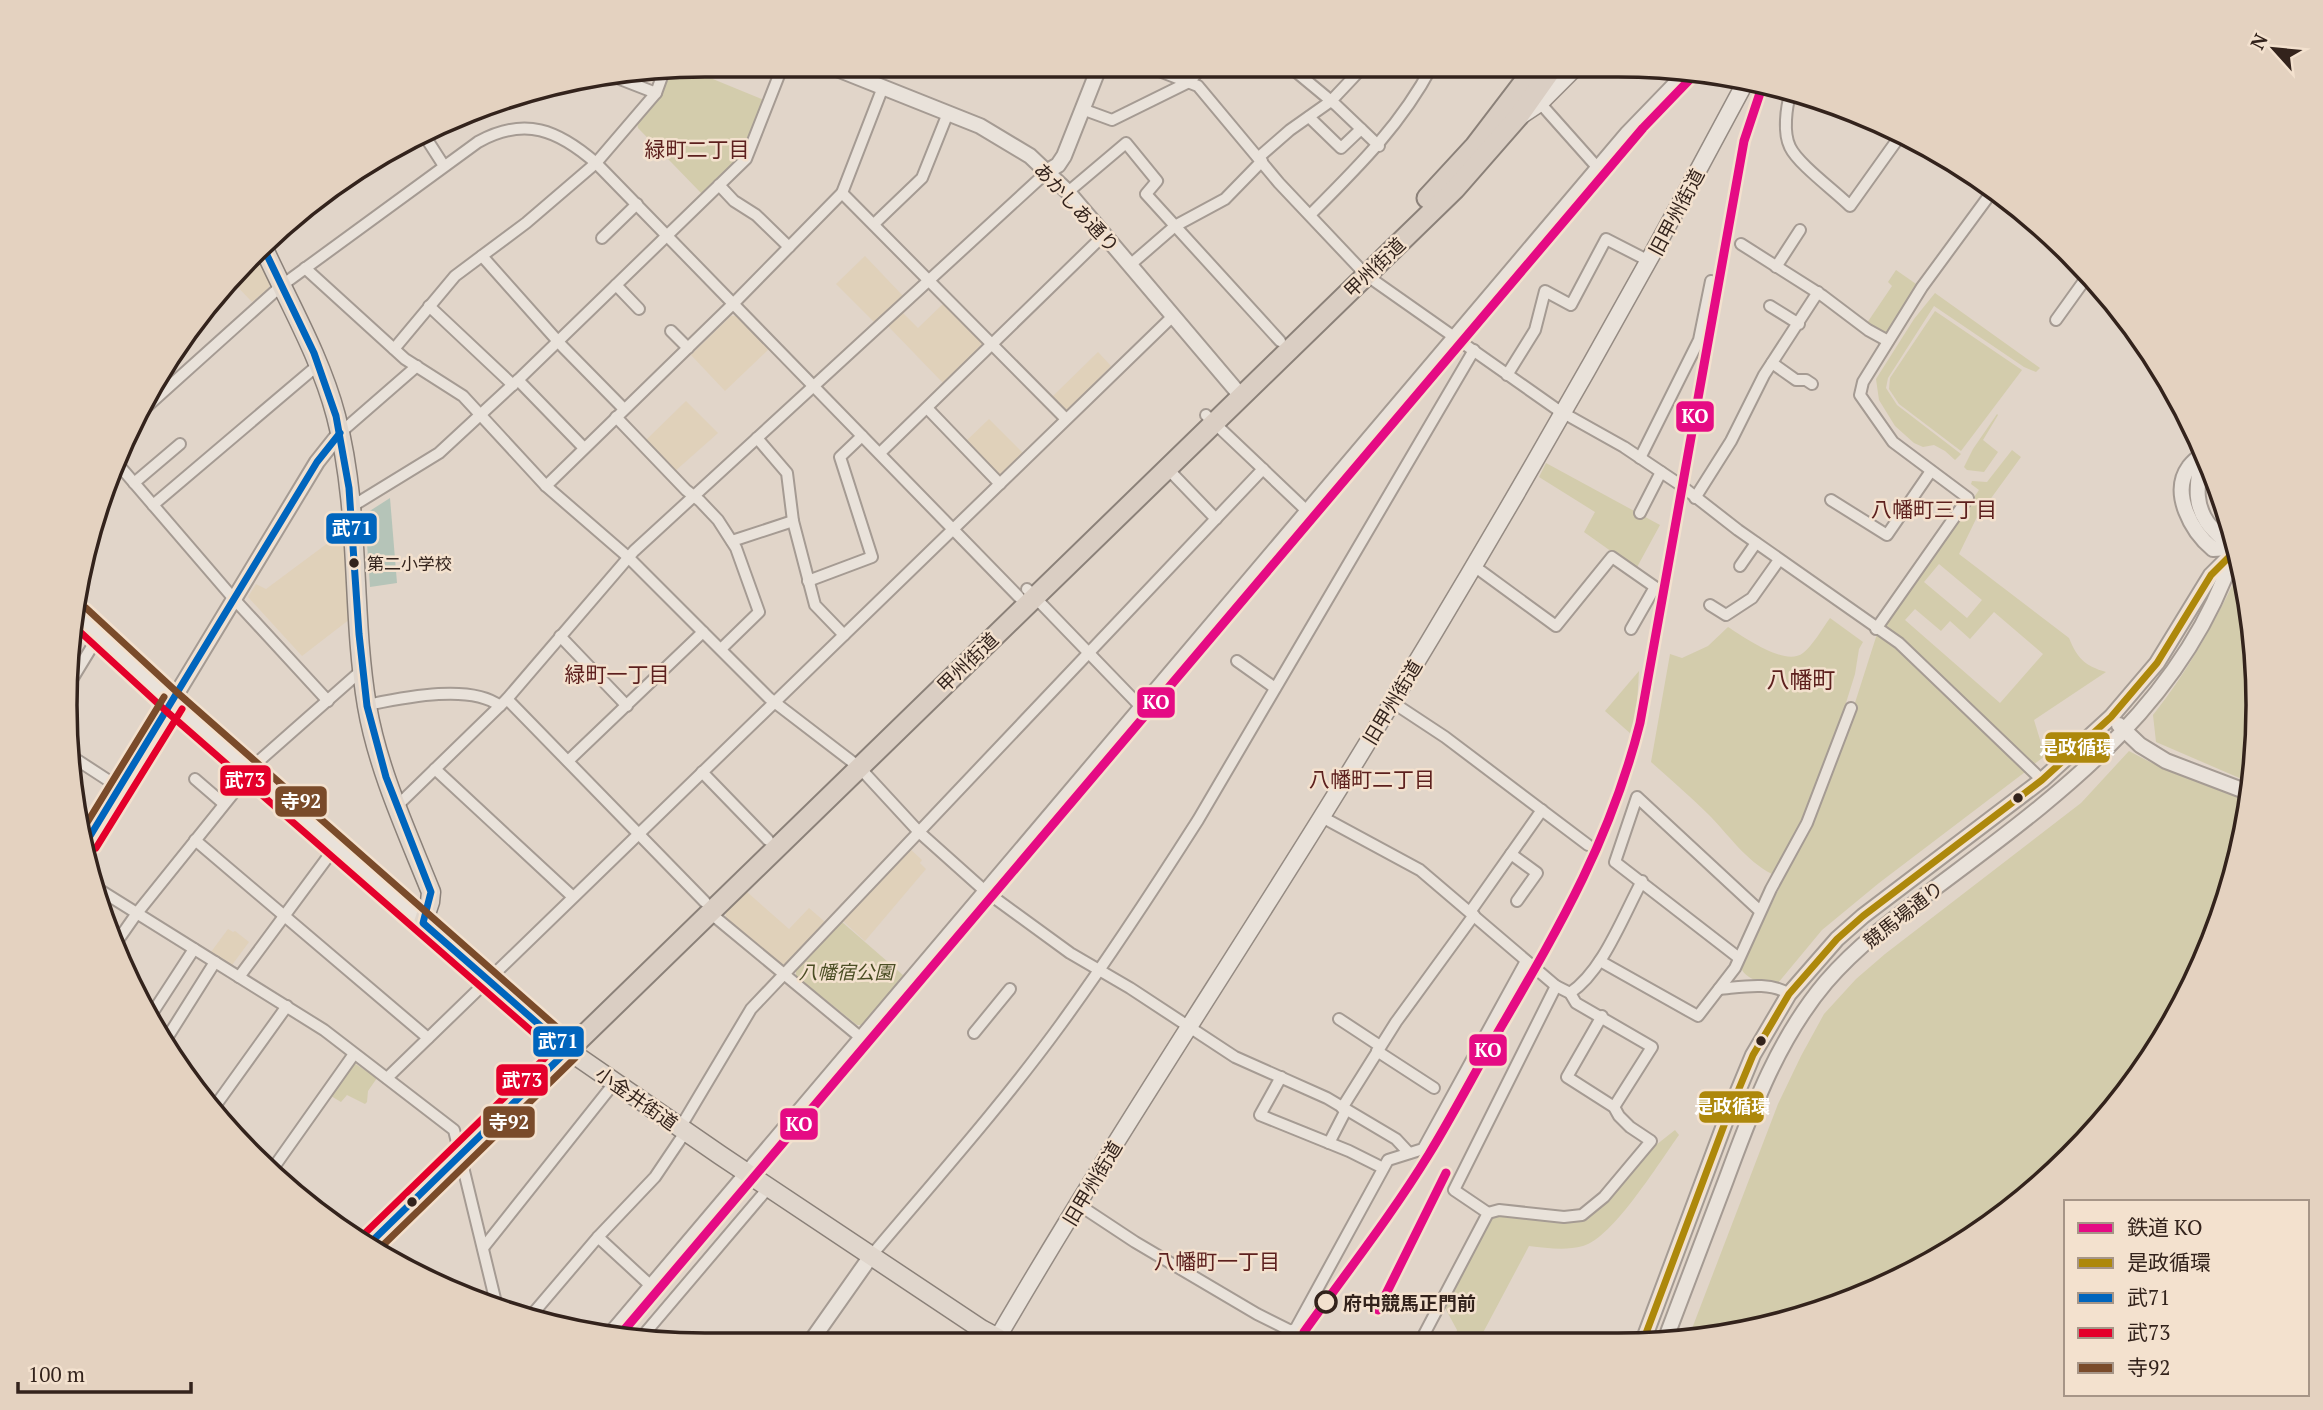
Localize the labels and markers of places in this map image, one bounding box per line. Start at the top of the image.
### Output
place label: 第二小学校 [367,552,452,575]
marker: 第二小学校 [347,556,361,570]
unlabelled marker [2011,791,2025,805]
unlabelled marker [1754,1034,1768,1048]
unlabelled marker [405,1195,419,1209]
place label: 府中競馬正門前 [1343,1290,1476,1315]
marker: 府中競馬正門前 [1315,1291,1337,1313]

